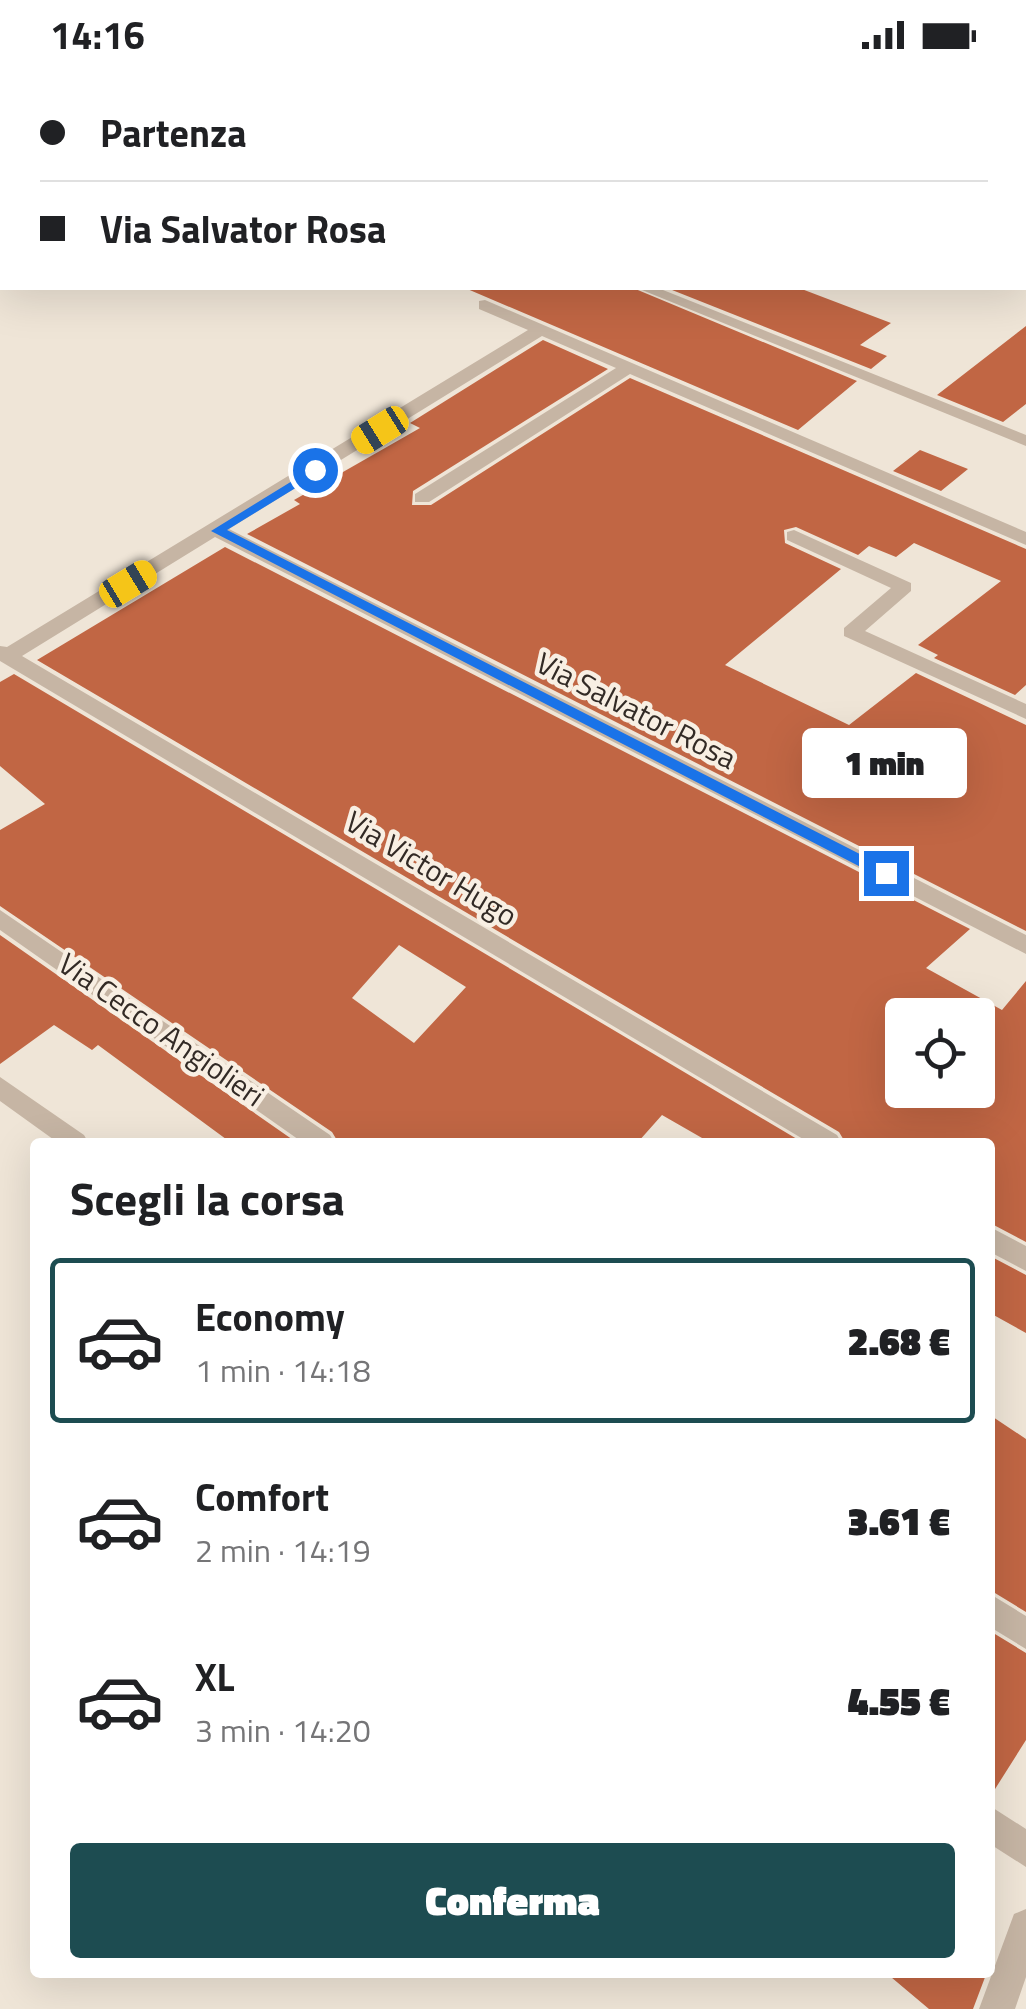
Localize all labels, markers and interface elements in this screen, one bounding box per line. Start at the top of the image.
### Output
text: 14:16 [50,6,145,64]
text: Partenza [100,104,247,162]
text: Via Salvator Rosa [100,200,386,258]
car [347,401,413,459]
route start [293,448,338,493]
car [95,556,161,612]
street label: Via Salvator Rosa [528,640,745,780]
callout: 1 min [804,728,968,798]
text: 1 min [845,739,924,787]
street label: Via Victor Hugo [337,799,526,938]
route end [864,851,909,896]
street label: Via Cecco Angiolieri [49,941,274,1118]
map controls [885,998,995,1108]
button: locate [885,998,995,1108]
text: Scegli la corsa [70,1164,345,1232]
text: Economy [195,1288,345,1346]
icon: car [75,1296,165,1386]
text: 2.68 € [848,1312,950,1370]
text: 1 min · 14:18 [195,1346,371,1394]
text: Comfort [195,1468,329,1526]
icon: car [75,1476,165,1566]
text: 3.61 € [848,1492,950,1550]
text: 2 min · 14:19 [195,1526,371,1574]
text: XL [195,1648,235,1706]
icon: car [75,1656,165,1746]
text: 4.55 € [848,1672,950,1730]
text: 3 min · 14:20 [195,1706,371,1754]
button: Conferma [70,1843,955,1958]

